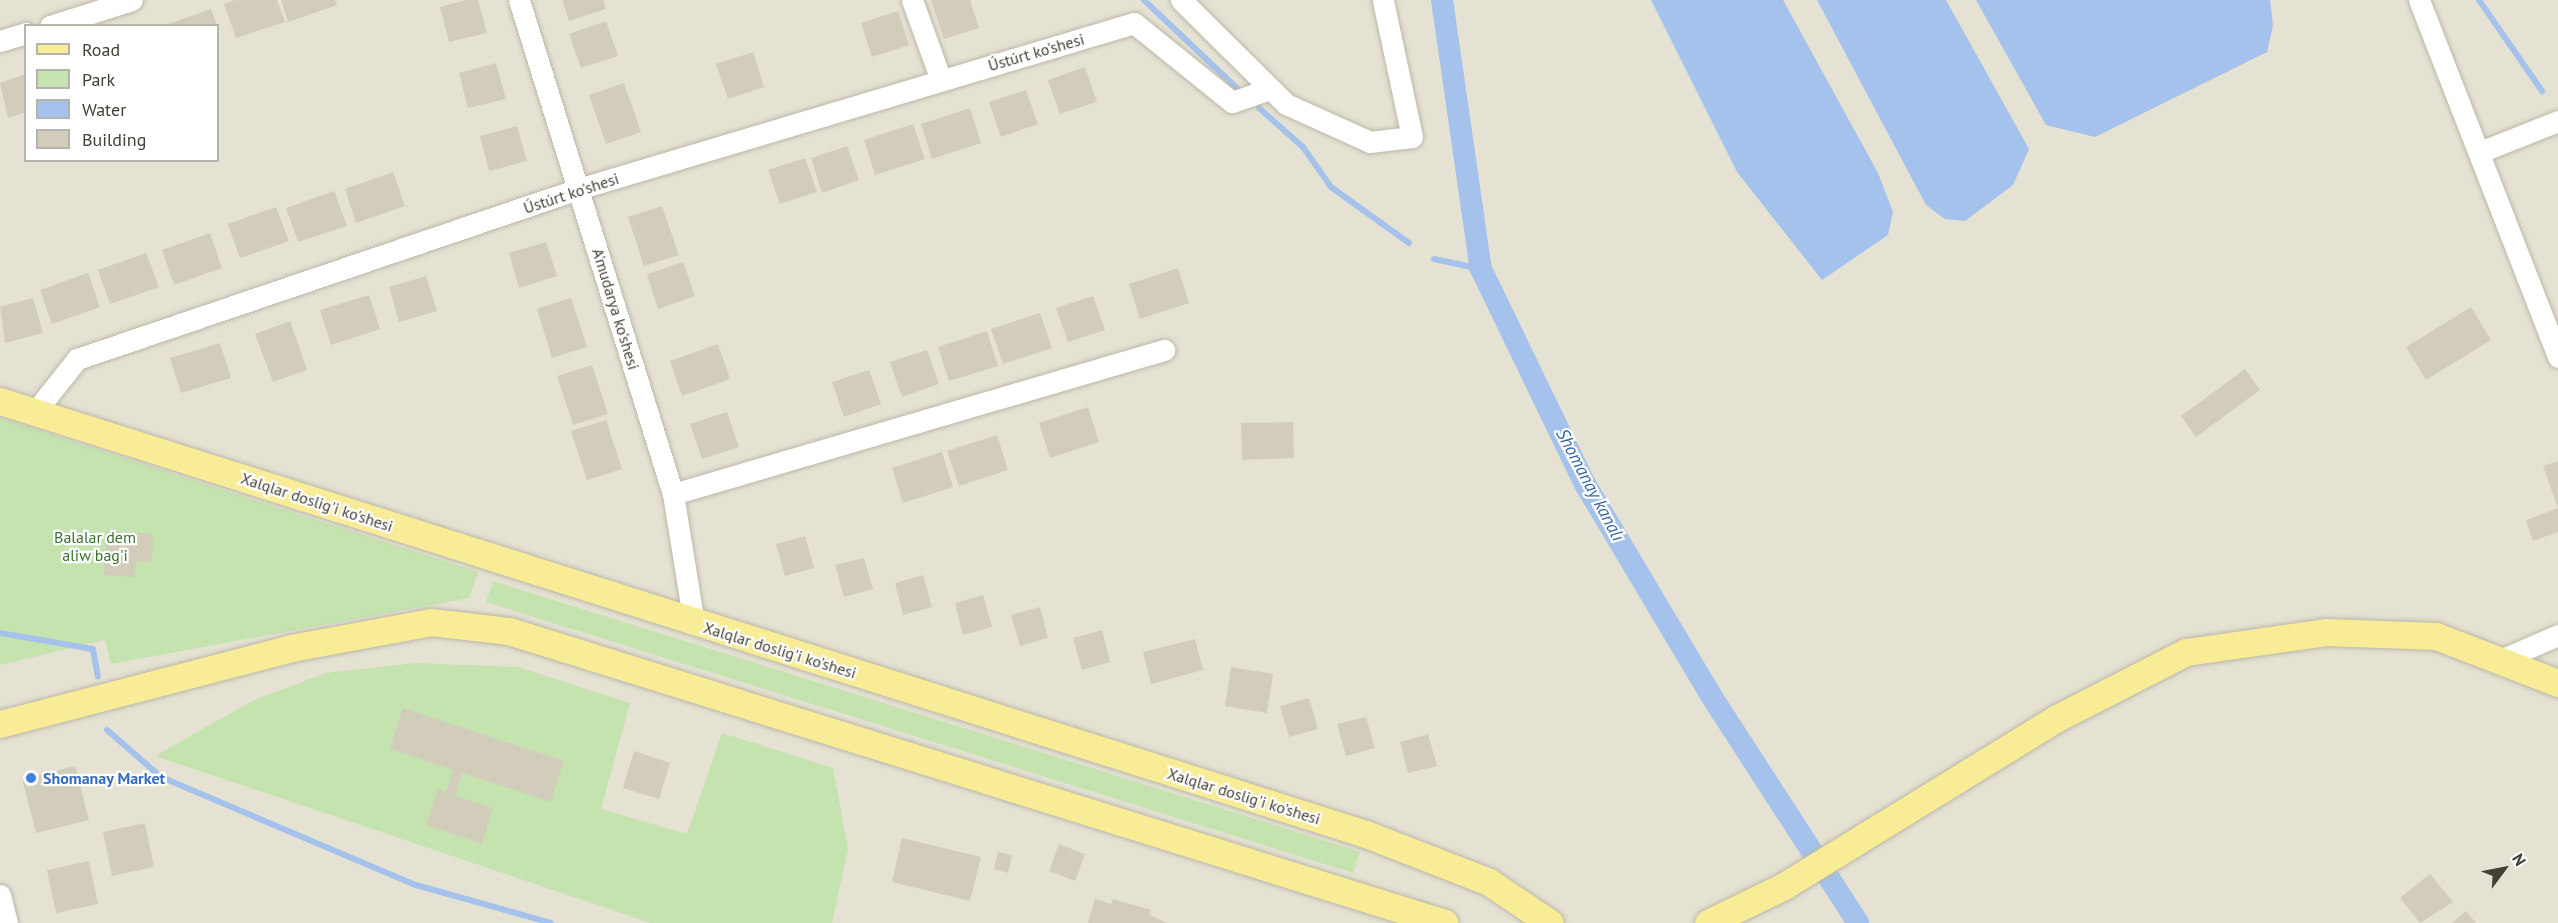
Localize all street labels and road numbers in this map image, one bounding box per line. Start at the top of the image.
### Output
street label: Ústúrt ko'shesi [986,29,1086,75]
street label: Ústúrt ko'shesi [521,169,621,217]
street label: A'mudarya ko'shesi [588,246,644,372]
street label: Xalqlar doslig'i ko'shesi [239,468,395,536]
street label: Xalqlar doslig'i ko'shesi [701,618,859,682]
street label: Xalqlar doslig'i ko'shesi [1165,764,1323,828]

